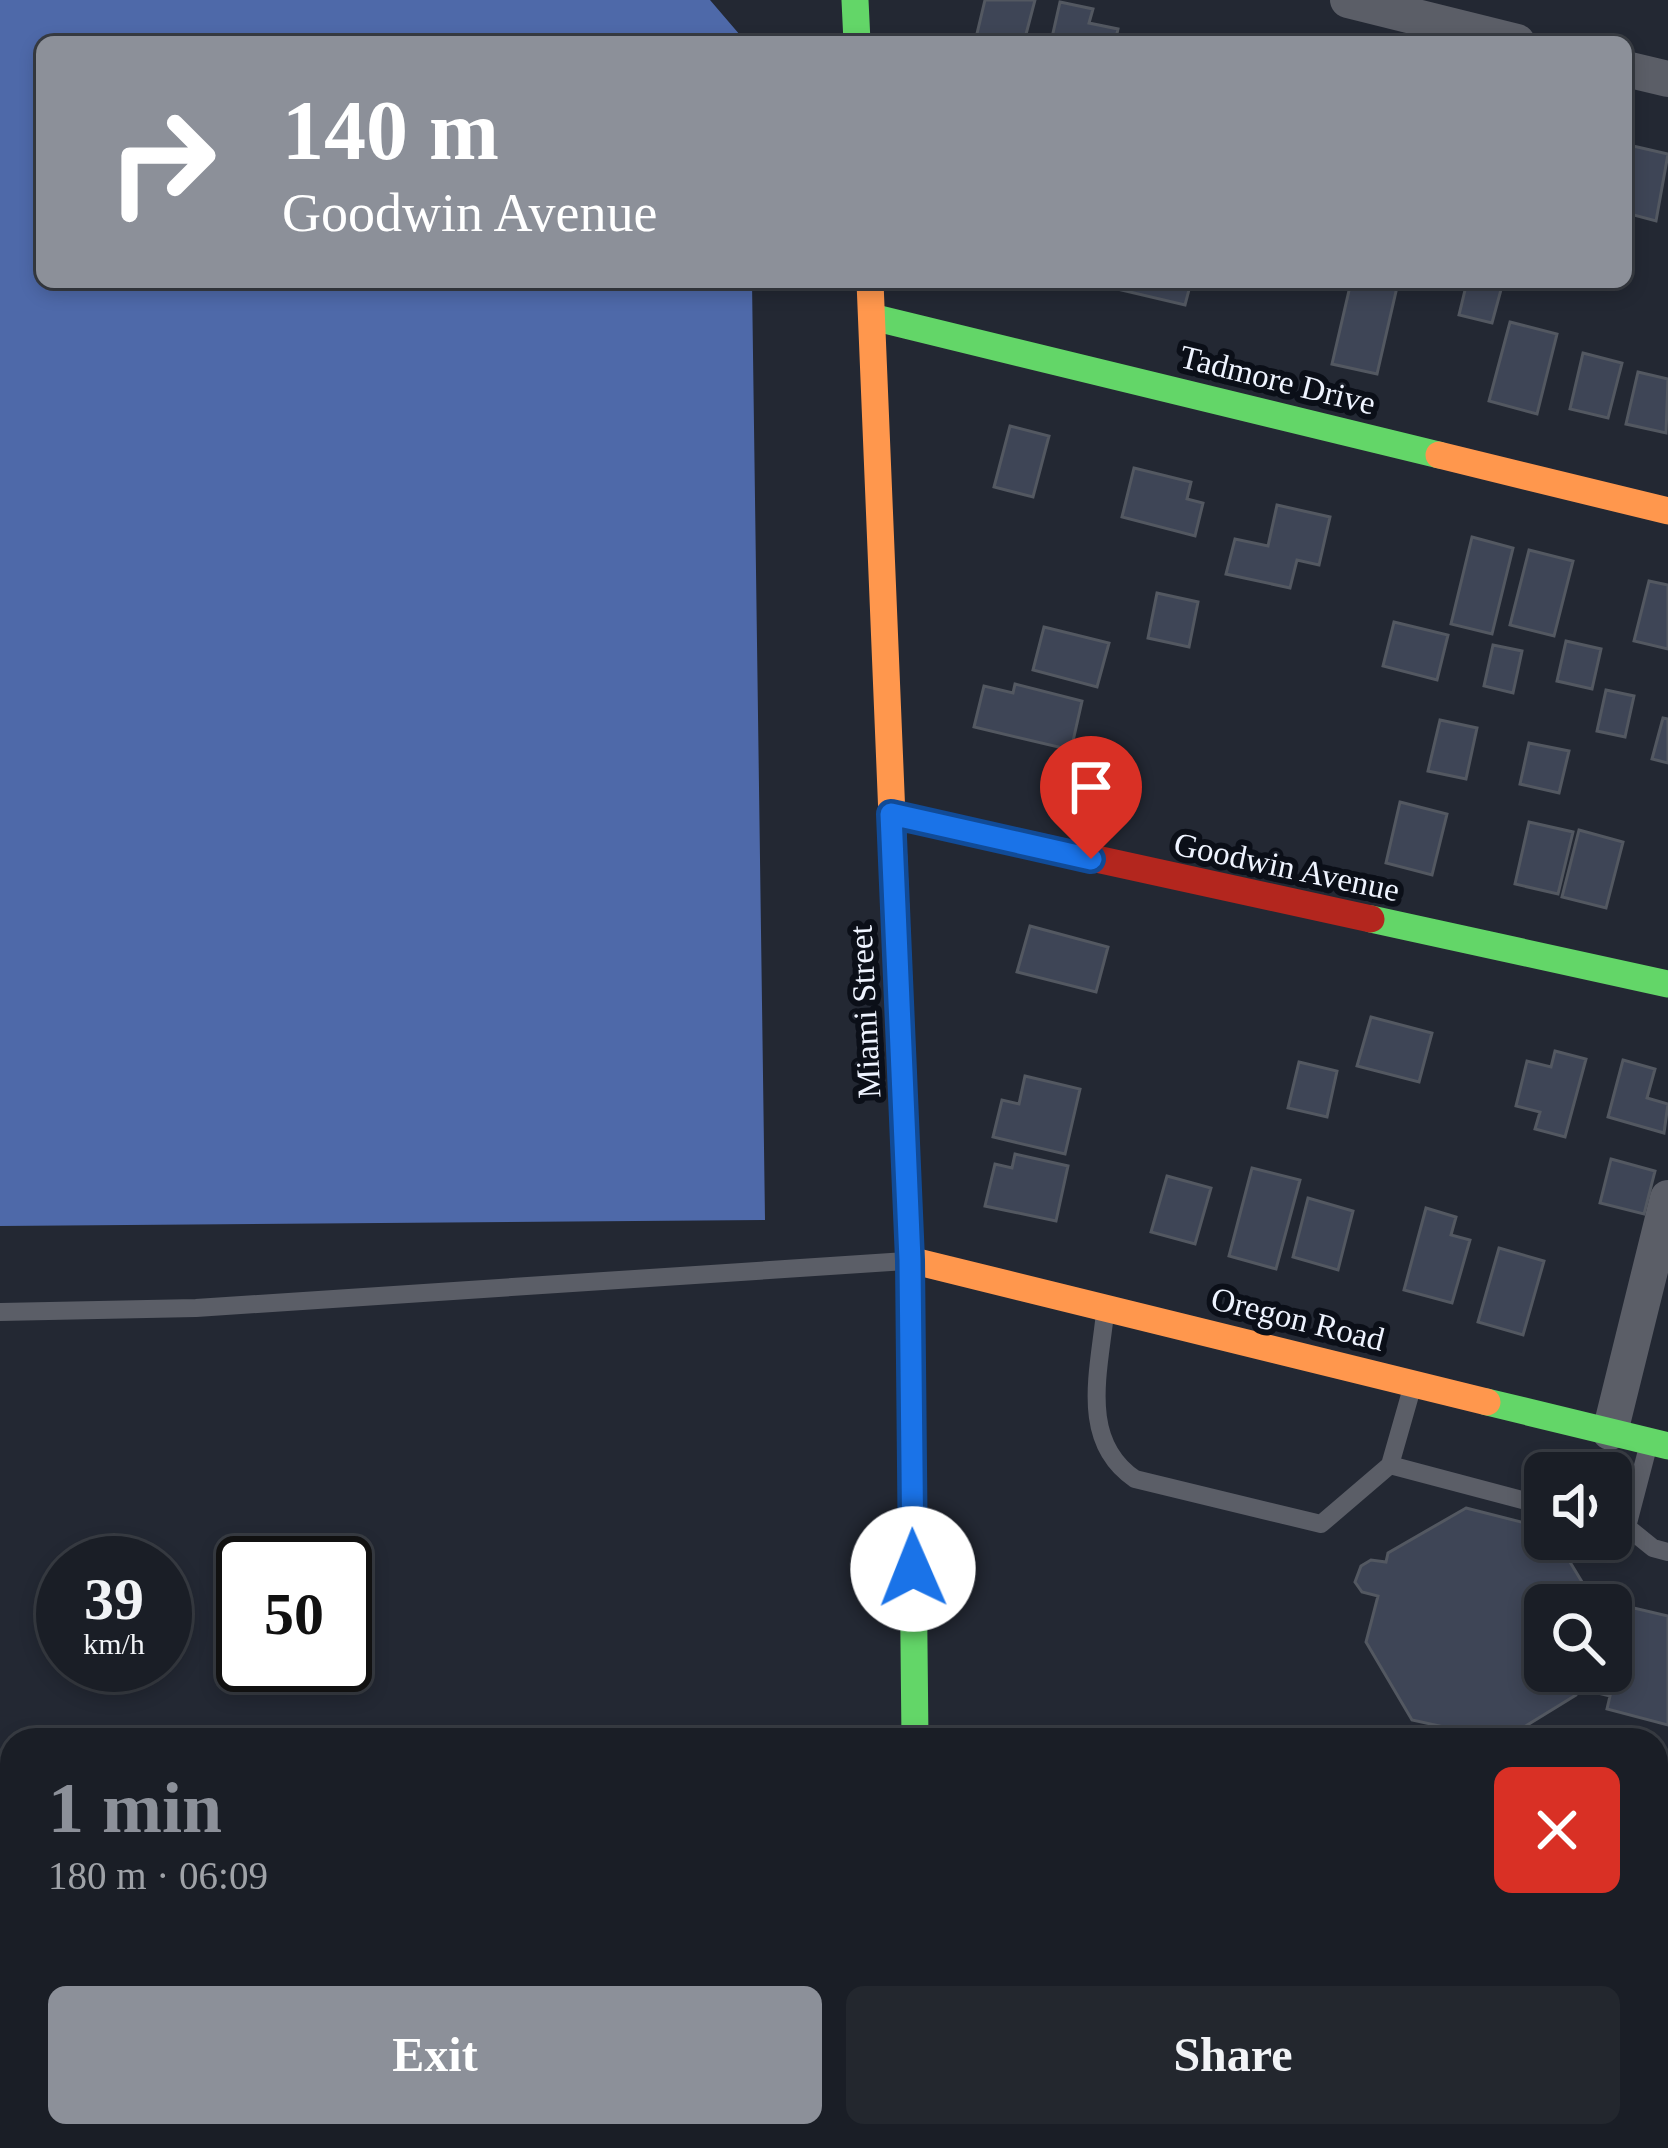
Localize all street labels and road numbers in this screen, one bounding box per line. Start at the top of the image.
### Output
street label: Tadmore Drive [1176,338,1379,422]
street label: Goodwin Avenue [1171,826,1403,908]
street label: Miami Street [842,925,888,1099]
street label: Oregon Road [1208,1280,1388,1358]

